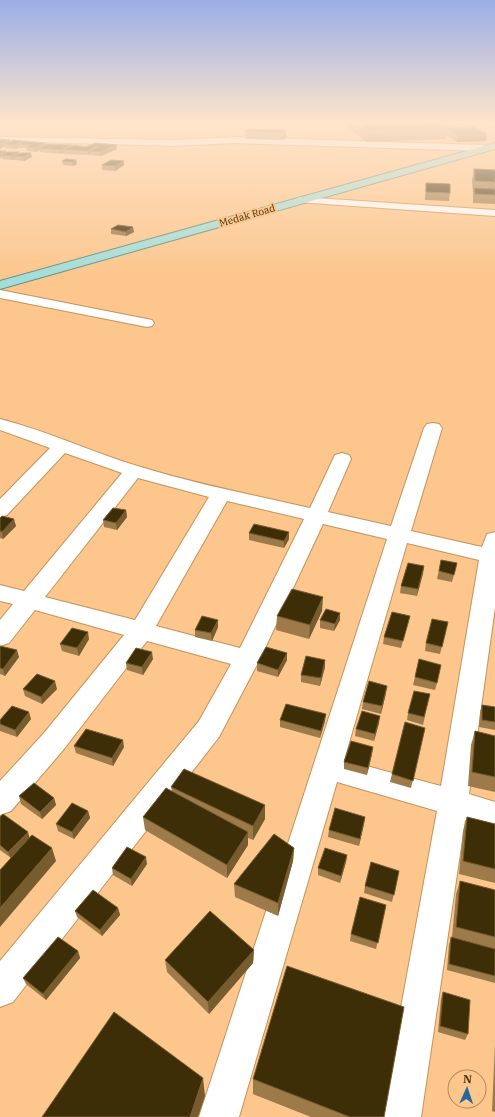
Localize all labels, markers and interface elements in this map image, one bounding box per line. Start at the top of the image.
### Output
street label: Medak Road [218,201,277,230]
north arrow [447,1069,487,1109]
text: N [463,1072,473,1086]

